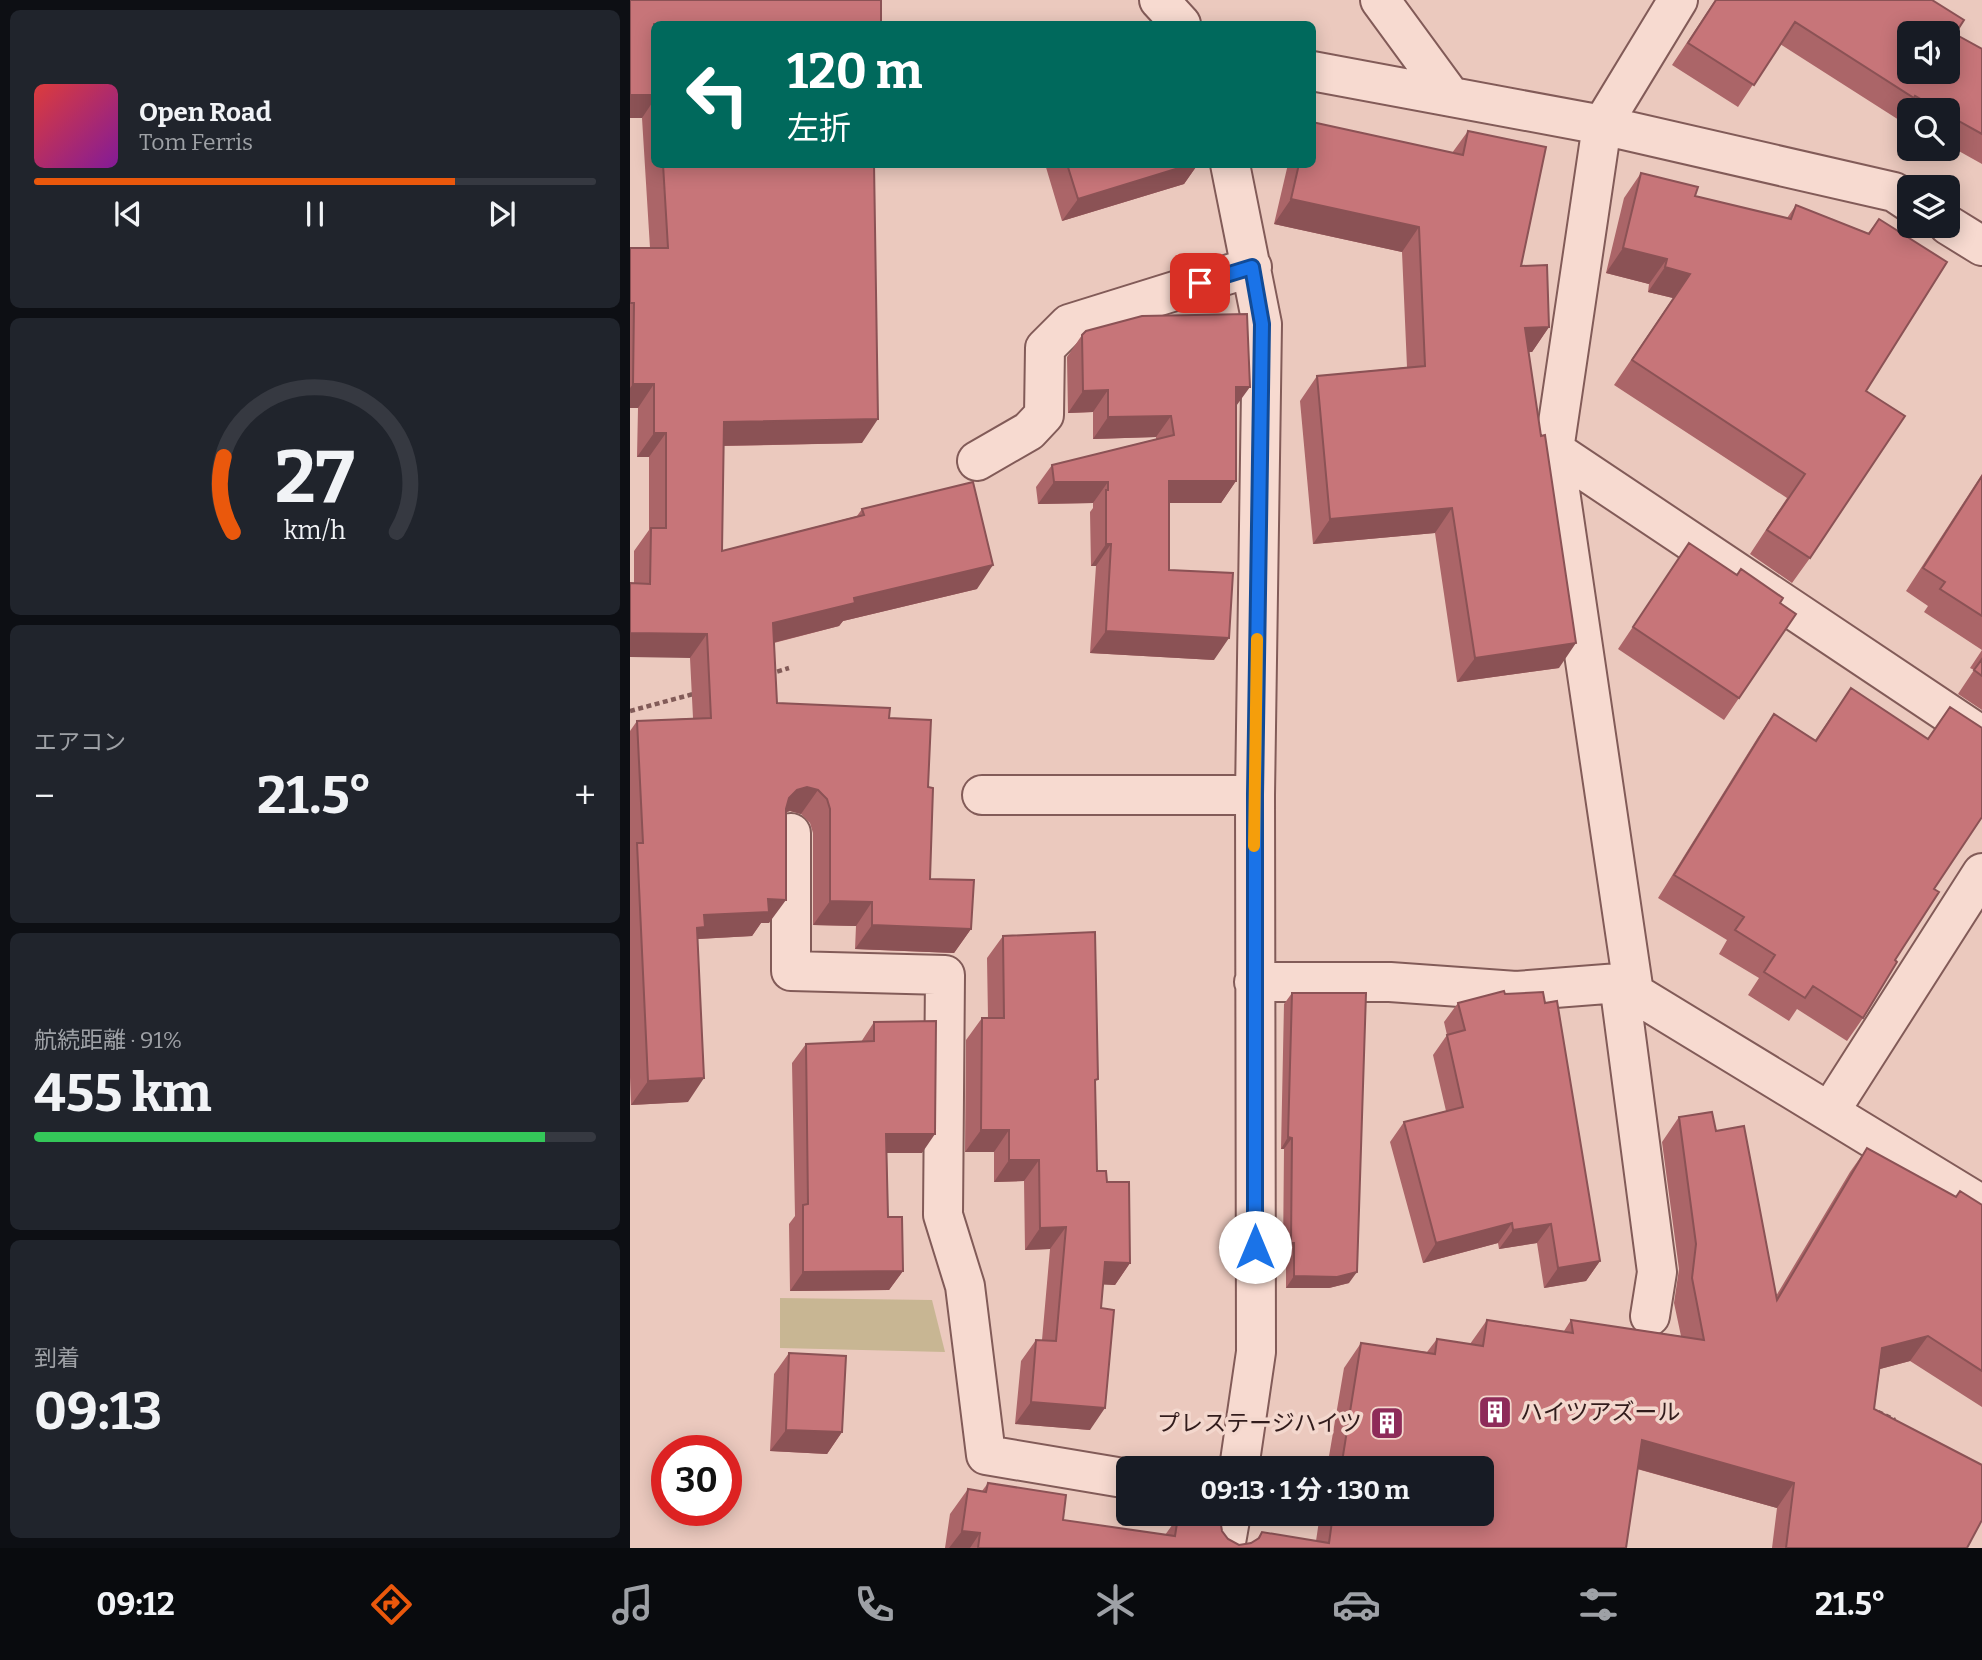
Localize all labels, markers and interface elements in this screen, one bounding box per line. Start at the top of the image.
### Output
map controls [1897,21,1960,238]
button: sound [1897,21,1960,84]
text: 120 m [787,42,922,101]
icon: left [672,49,763,140]
text: Open Road [139,97,271,128]
button: search [1897,98,1960,161]
text: 左折 [787,109,851,147]
text: Tom Ferris [139,128,253,156]
button: layers [1897,175,1960,238]
icon: previous [109,195,147,233]
icon: pause [296,195,334,233]
icon: next [483,195,521,233]
pin [1170,253,1230,313]
icon: arrive [1181,264,1219,302]
text: 27 [275,435,355,522]
text: km/h [284,516,346,546]
text: エアコン [34,728,126,756]
text: 21.5° [257,764,372,827]
text: − [34,773,55,819]
text: + [574,773,596,819]
text: 航続距離 · 91% [34,1026,182,1054]
text: 455 km [34,1062,212,1125]
position arrow [1218,1210,1292,1284]
text: 到着 [34,1344,80,1372]
text: 09:13 [34,1380,162,1443]
building icon: ハイツアズール [1476,1393,1514,1431]
place label: ハイツアズール [1520,1398,1681,1426]
building icon: プレステージハイツ [1368,1404,1406,1442]
place label: プレステージハイツ [1157,1409,1362,1437]
speed limit sign: 30 [651,1435,742,1526]
text: 09:13 · 1 分 · 130 m [1200,1475,1410,1506]
icon: directions [367,1580,416,1629]
icon: music [608,1580,657,1629]
icon: phone [850,1580,899,1629]
icon: climate [1091,1580,1140,1629]
icon: car [1332,1580,1381,1629]
icon: filters [1574,1580,1623,1629]
text: 09:12 [96,1585,175,1623]
text: 21.5° [1815,1585,1886,1623]

